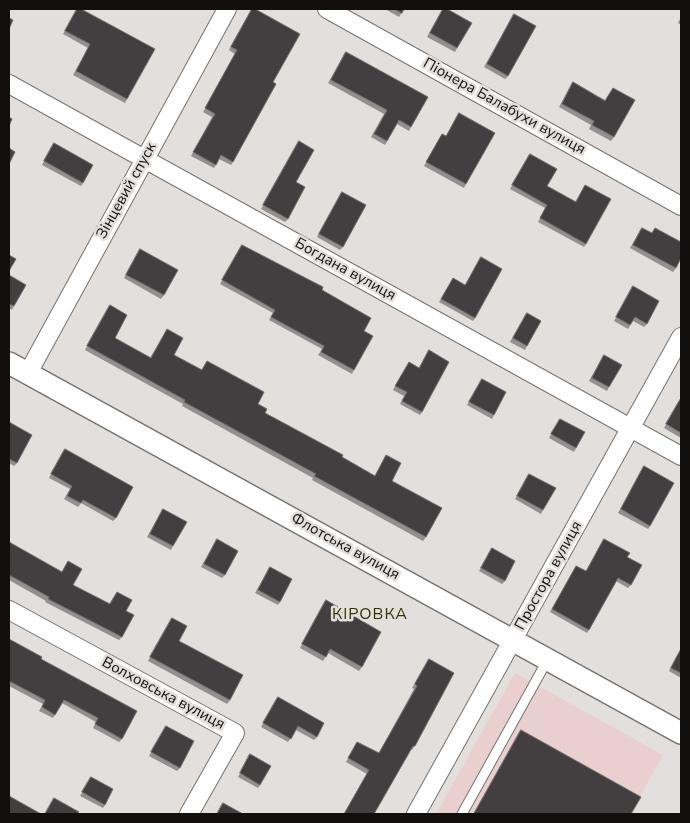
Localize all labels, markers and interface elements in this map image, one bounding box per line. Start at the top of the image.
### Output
street label: Піонера Балабухи вулиця [420,55,588,159]
street label: Зінцевий спуск [93,140,161,242]
street label: Богдана вулиця [291,235,399,305]
street label: Флотська вулиця [288,510,402,584]
street label: Простора вулиця [512,518,586,634]
district label: КІРОВКА [331,605,409,625]
street label: Волховська вулиця [98,654,228,734]

